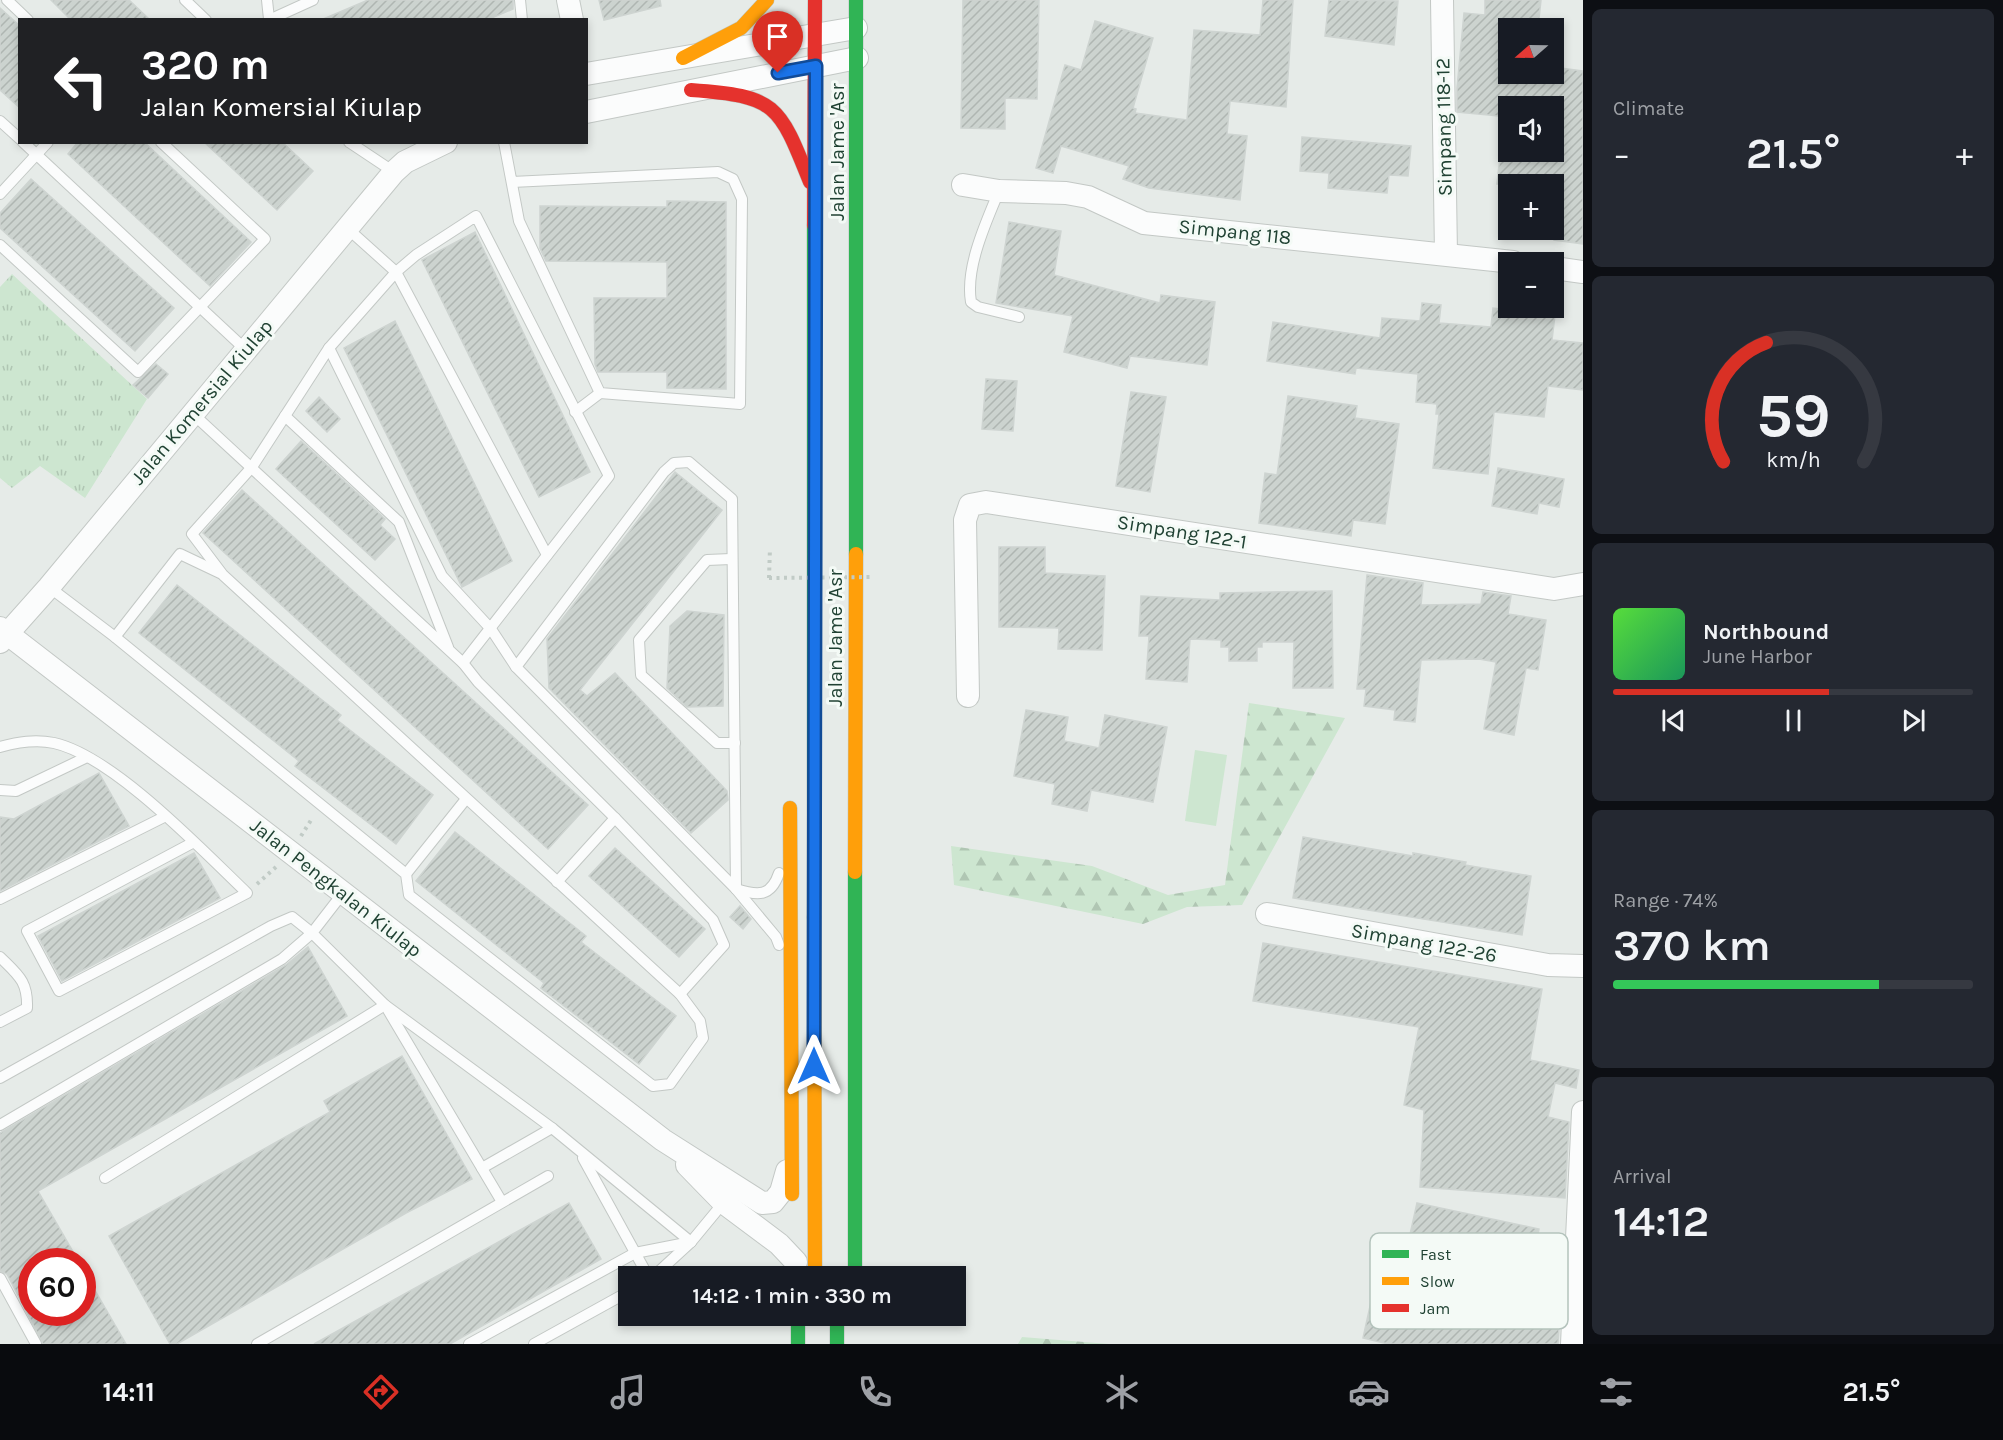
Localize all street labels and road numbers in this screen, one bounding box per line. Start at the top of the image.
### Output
street label: Simpang 118-12 [1431,58,1457,196]
street label: Jalan Jame 'Asr [826,83,849,221]
street label: Simpang 118 [1178,215,1292,249]
street label: Jalan Komersial Kiulap [126,315,278,489]
street label: Simpang 122-1 [1116,510,1248,554]
street label: Jalan Jame 'Asr [824,569,847,707]
street label: Jalan Pengkalan Kiulap [246,814,426,962]
street label: Simpang 122-26 [1349,919,1499,967]

